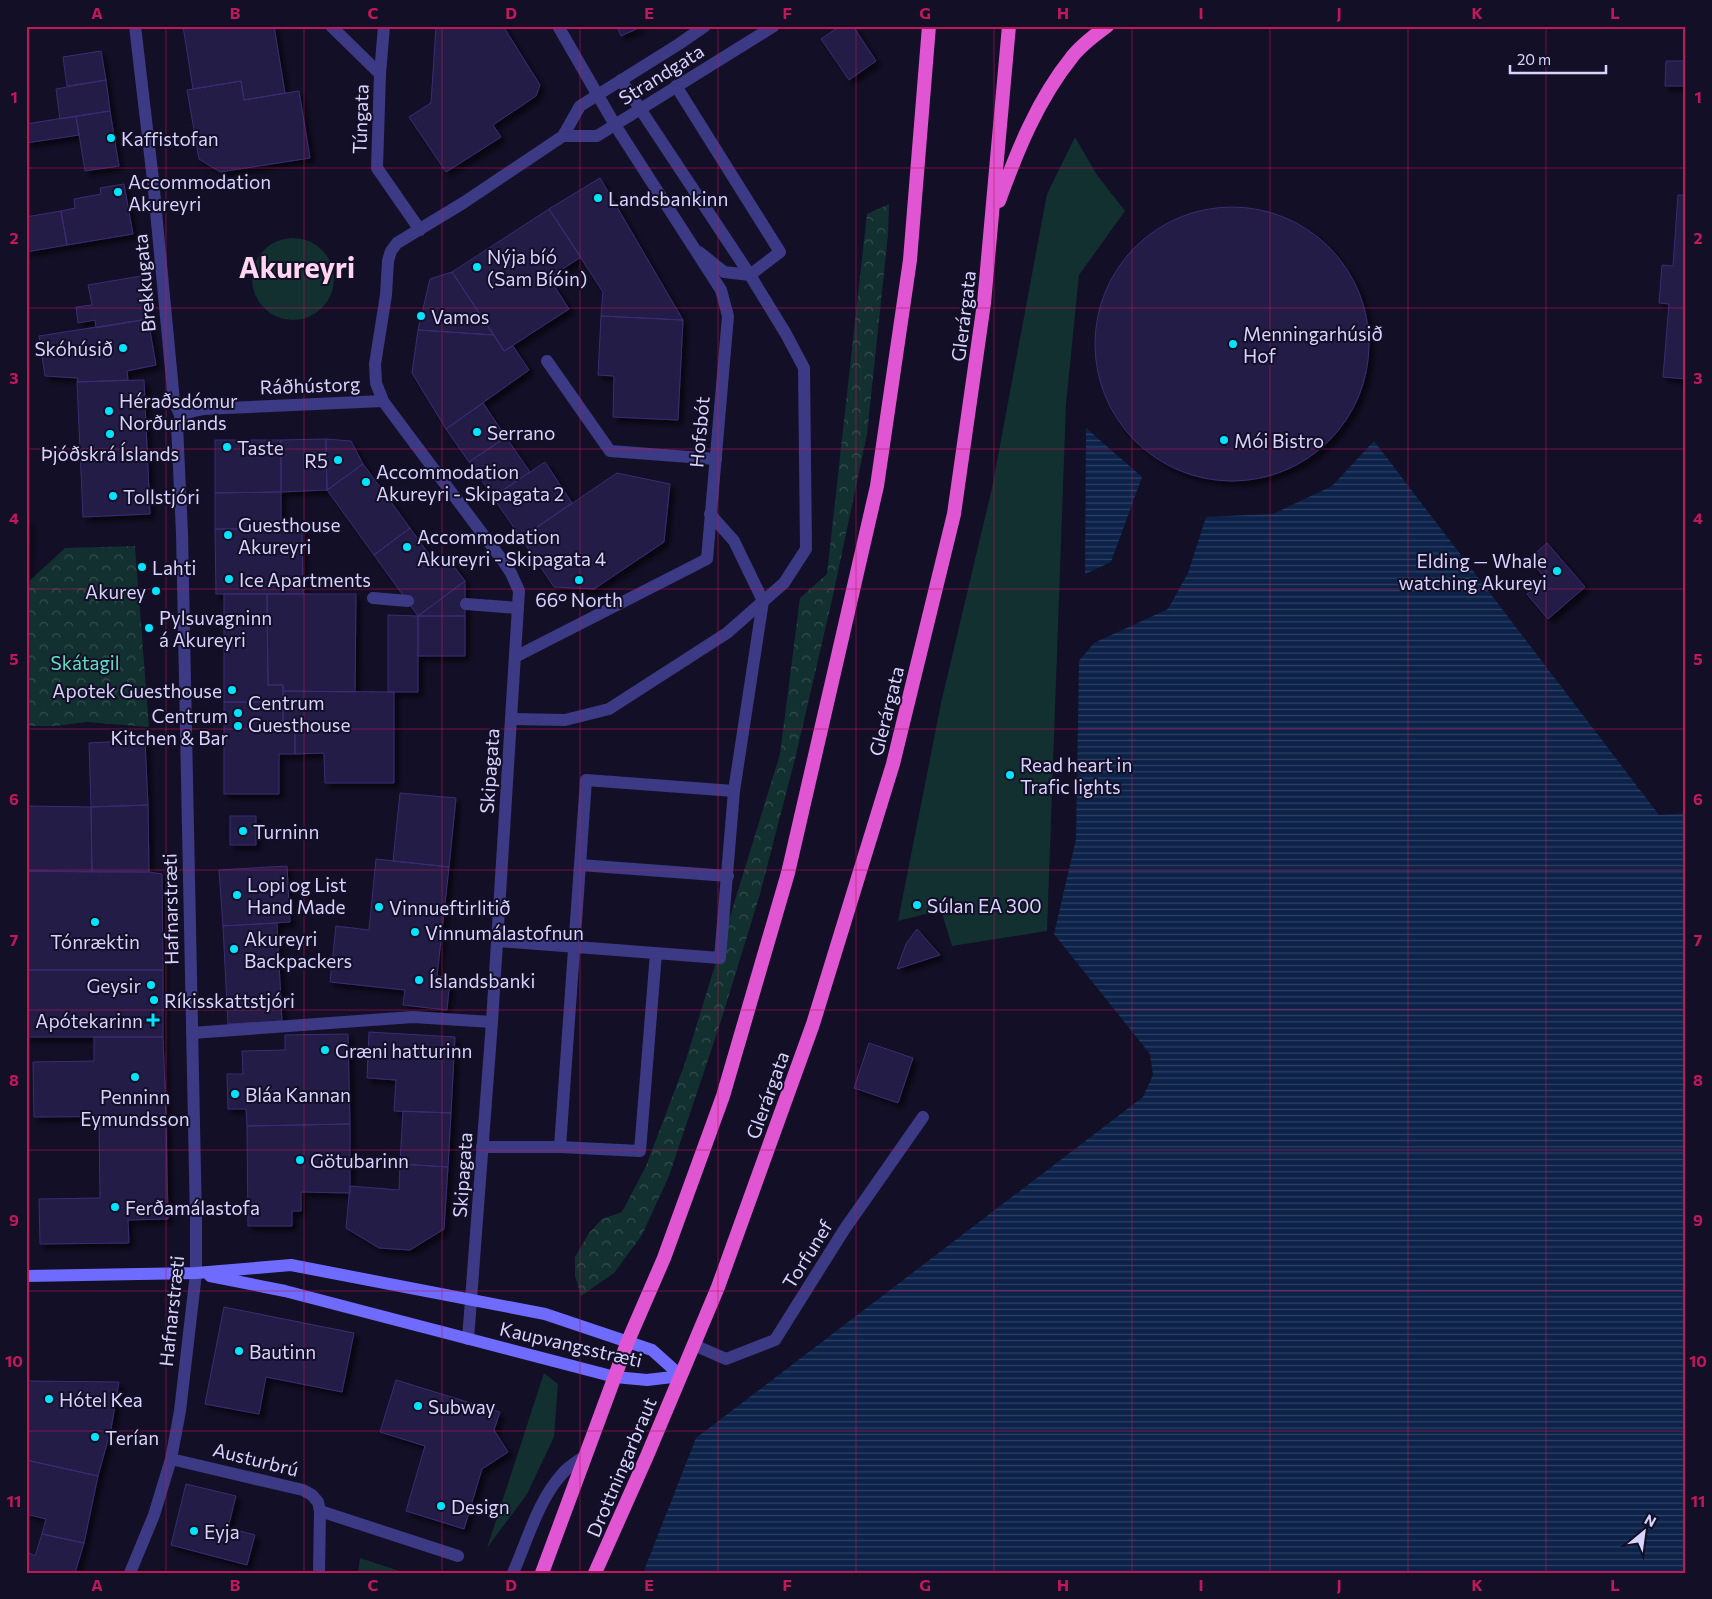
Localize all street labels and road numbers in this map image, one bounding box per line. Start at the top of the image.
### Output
street label: Strandgata [614,39,708,109]
street label: Túngata [347,84,373,154]
street label: Brekkugata [128,233,160,333]
street label: Glerárgata [946,269,980,363]
street label: Ráðhústorg [259,372,361,398]
street label: Hofsbót [684,395,714,469]
street label: Glerárgata [864,664,908,758]
street label: Skipagata [475,728,503,814]
street label: Hafnarstræti [158,853,182,965]
street label: Glerárgata [741,1048,793,1142]
street label: Skipagata [448,1132,476,1218]
street label: Torfunef [777,1215,837,1292]
street label: Hafnarstræti [154,1254,188,1368]
street label: Kaupvangsstræti [498,1316,644,1372]
street label: Drottningarbraut [581,1394,661,1540]
street label: Austurbrú [211,1437,301,1481]

